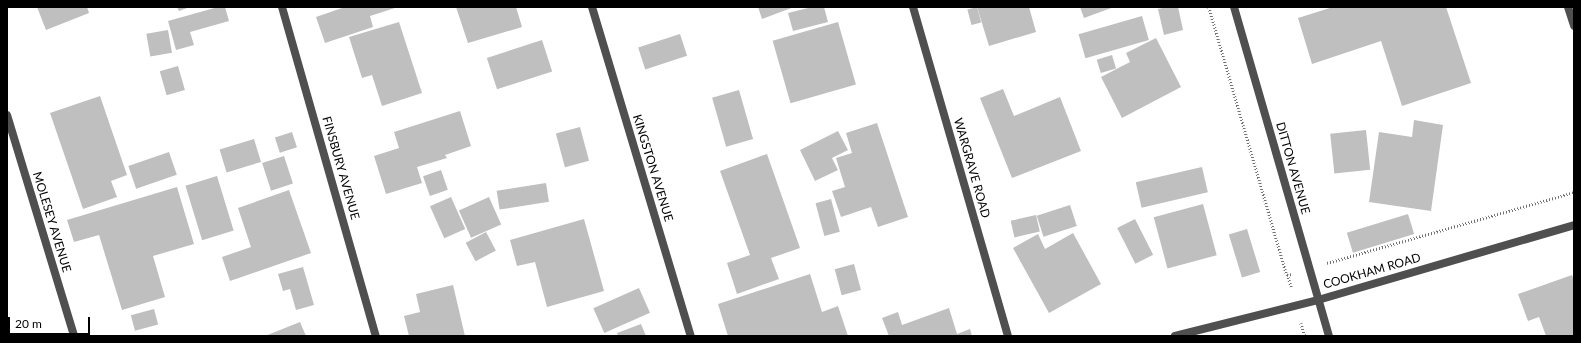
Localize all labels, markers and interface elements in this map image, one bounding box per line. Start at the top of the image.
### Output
street label: KINGSTON AVENUE [630,112,676,224]
street label: FINSBURY AVENUE [319,114,363,222]
street label: WARGRAVE ROAD [951,116,993,220]
street label: DITTON AVENUE [1273,120,1313,216]
street label: MOLESEY AVENUE [30,170,74,274]
street label: COOKHAM ROAD [1322,250,1422,292]
scale bar [10,309,92,335]
text: 20 m [15,316,42,331]

